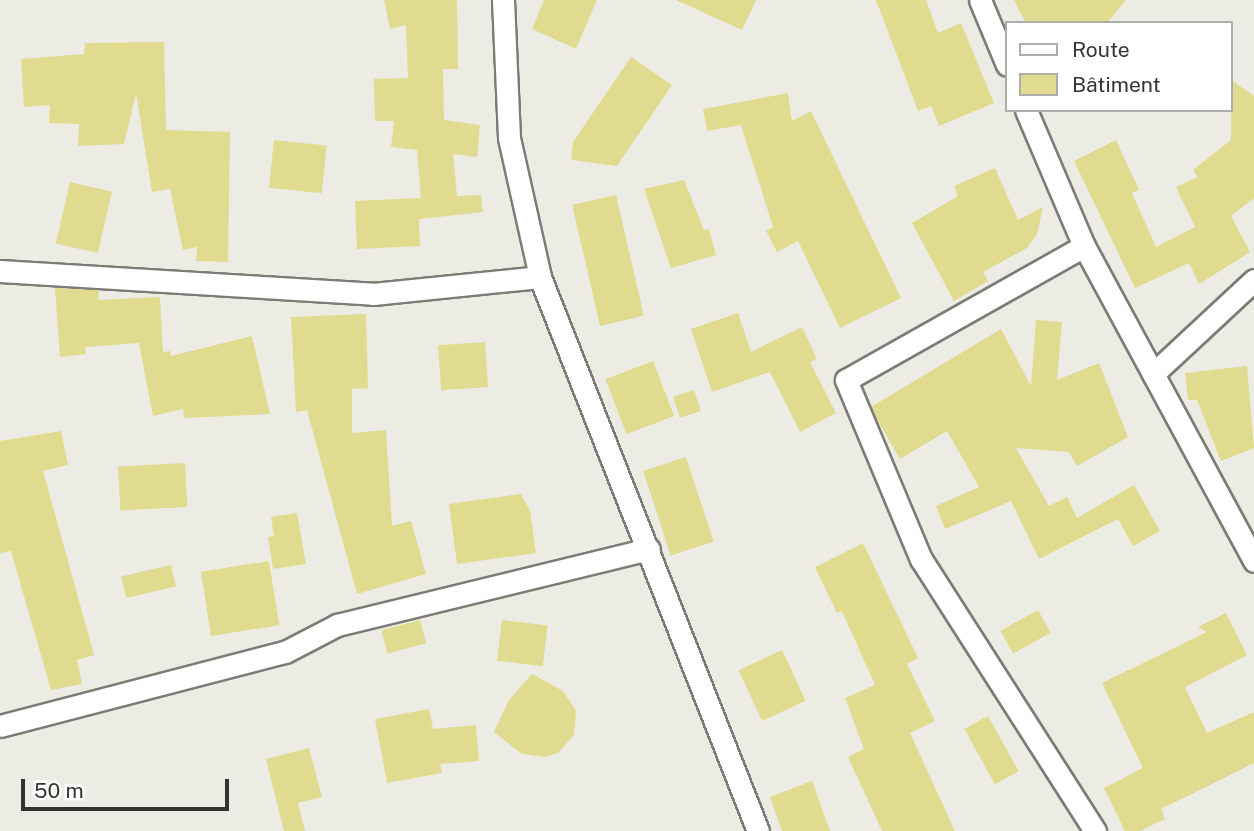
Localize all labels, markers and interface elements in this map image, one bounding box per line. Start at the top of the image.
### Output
legend [1006,21,1233,112]
text: Route [1072,37,1130,62]
text: Bâtiment [1072,72,1161,97]
scale bar [24,764,233,808]
text: 50 m [34,778,84,803]

